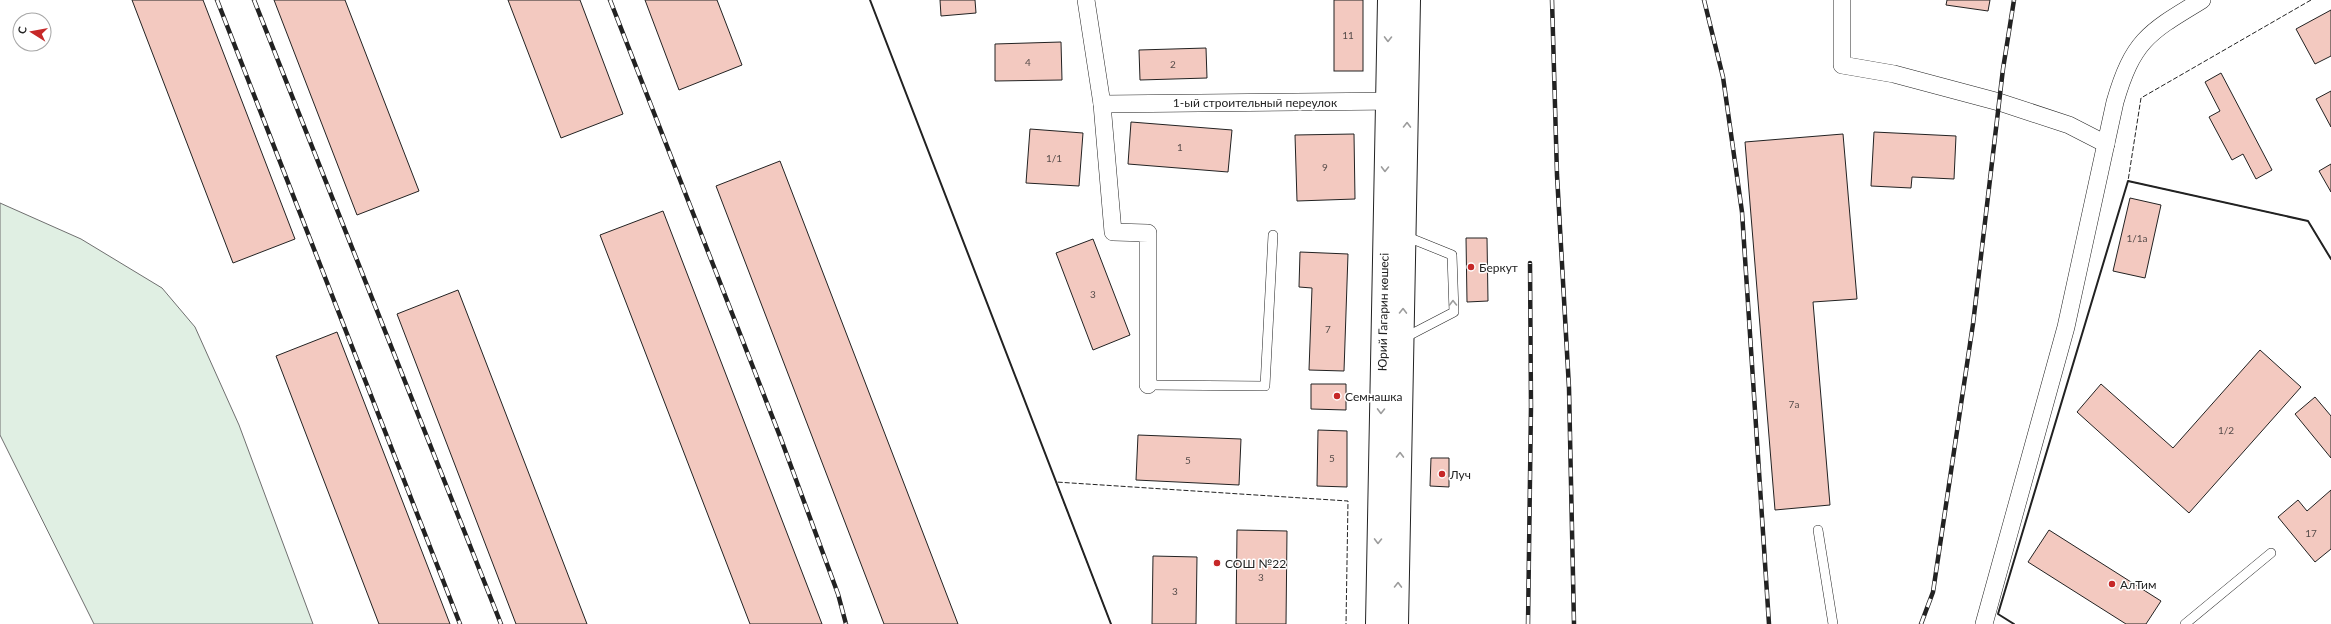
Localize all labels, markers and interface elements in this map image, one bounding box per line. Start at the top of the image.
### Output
north arrow [12,12,52,52]
text: С [15,24,29,35]
house number: 11 [1342,29,1354,41]
one-way arrow [1384,36,1392,42]
house number: 4 [1025,56,1031,68]
house number: 2 [1170,58,1176,70]
street label: 1-ый строительный переулок [1173,95,1338,110]
one-way arrow [1403,122,1411,128]
house number: 1 [1177,141,1183,153]
house number: 1/1 [1046,152,1062,164]
house number: 9 [1322,161,1328,173]
one-way arrow [1381,166,1389,172]
house number: 1/1а [2126,232,2148,244]
street label: Юрий Гагарин көшесі [1374,252,1392,371]
place label: Беркут [1479,260,1518,275]
marker: Беркут [1466,262,1476,272]
house number: 3 [1090,288,1096,300]
one-way arrow [1449,300,1458,306]
one-way arrow [1399,308,1407,314]
house number: 7 [1325,323,1331,335]
place label: Семнашка [1345,389,1402,404]
marker: Семнашка [1332,391,1342,401]
house number: 7а [1789,398,1799,410]
one-way arrow [1377,408,1385,414]
house number: 1/2 [2218,424,2234,436]
house number: 5 [1329,452,1335,464]
one-way arrow [1396,452,1404,458]
house number: 5 [1185,454,1191,466]
place label: Луч [1449,467,1471,482]
marker: Луч [1437,469,1447,479]
house number: 17 [2305,527,2317,539]
one-way arrow [1374,538,1382,544]
place label: СОШ №22 [1225,556,1286,571]
marker: СОШ №22 [1212,558,1222,568]
house number: 3 [1258,571,1264,583]
place label: АлТим [2120,577,2156,592]
marker: АлТим [2107,579,2117,589]
one-way arrow [1394,582,1402,588]
house number: 3 [1172,585,1178,597]

